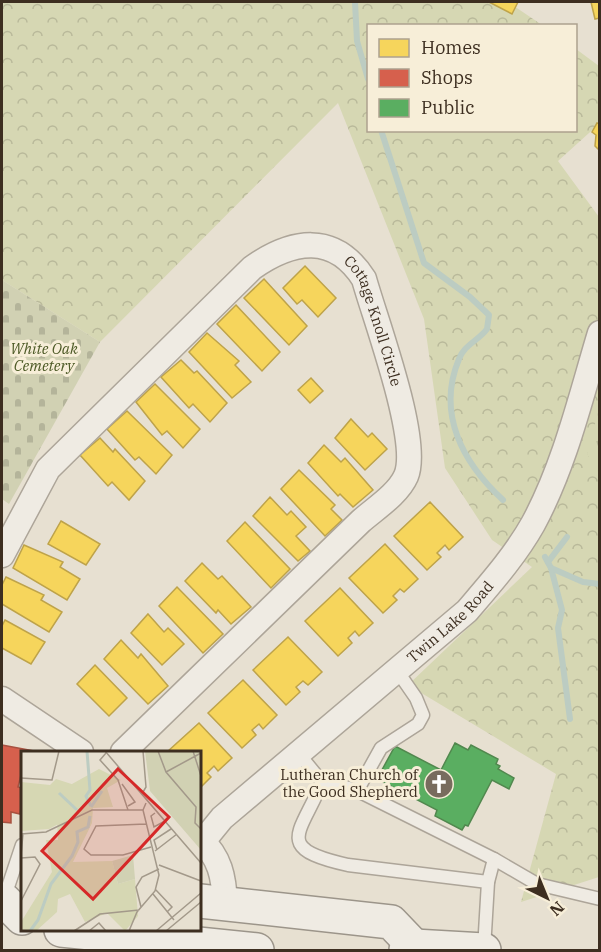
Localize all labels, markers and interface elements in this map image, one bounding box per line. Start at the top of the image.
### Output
legend [367,24,577,132]
text: Homes [421,36,481,59]
text: Shops [421,66,473,89]
text: Public [421,96,475,119]
street label: Cottage Knoll Circle [340,251,406,388]
park label: White Oak Cemetery [10,339,78,375]
street label: Twin Lake Road [403,577,497,667]
inset map [21,751,201,931]
place label: Lutheran Church of the Good Shepherd [280,765,419,801]
church icon: Lutheran Church of the Good Shepherd [423,768,455,800]
north arrow [517,868,577,928]
text: N [546,897,569,921]

